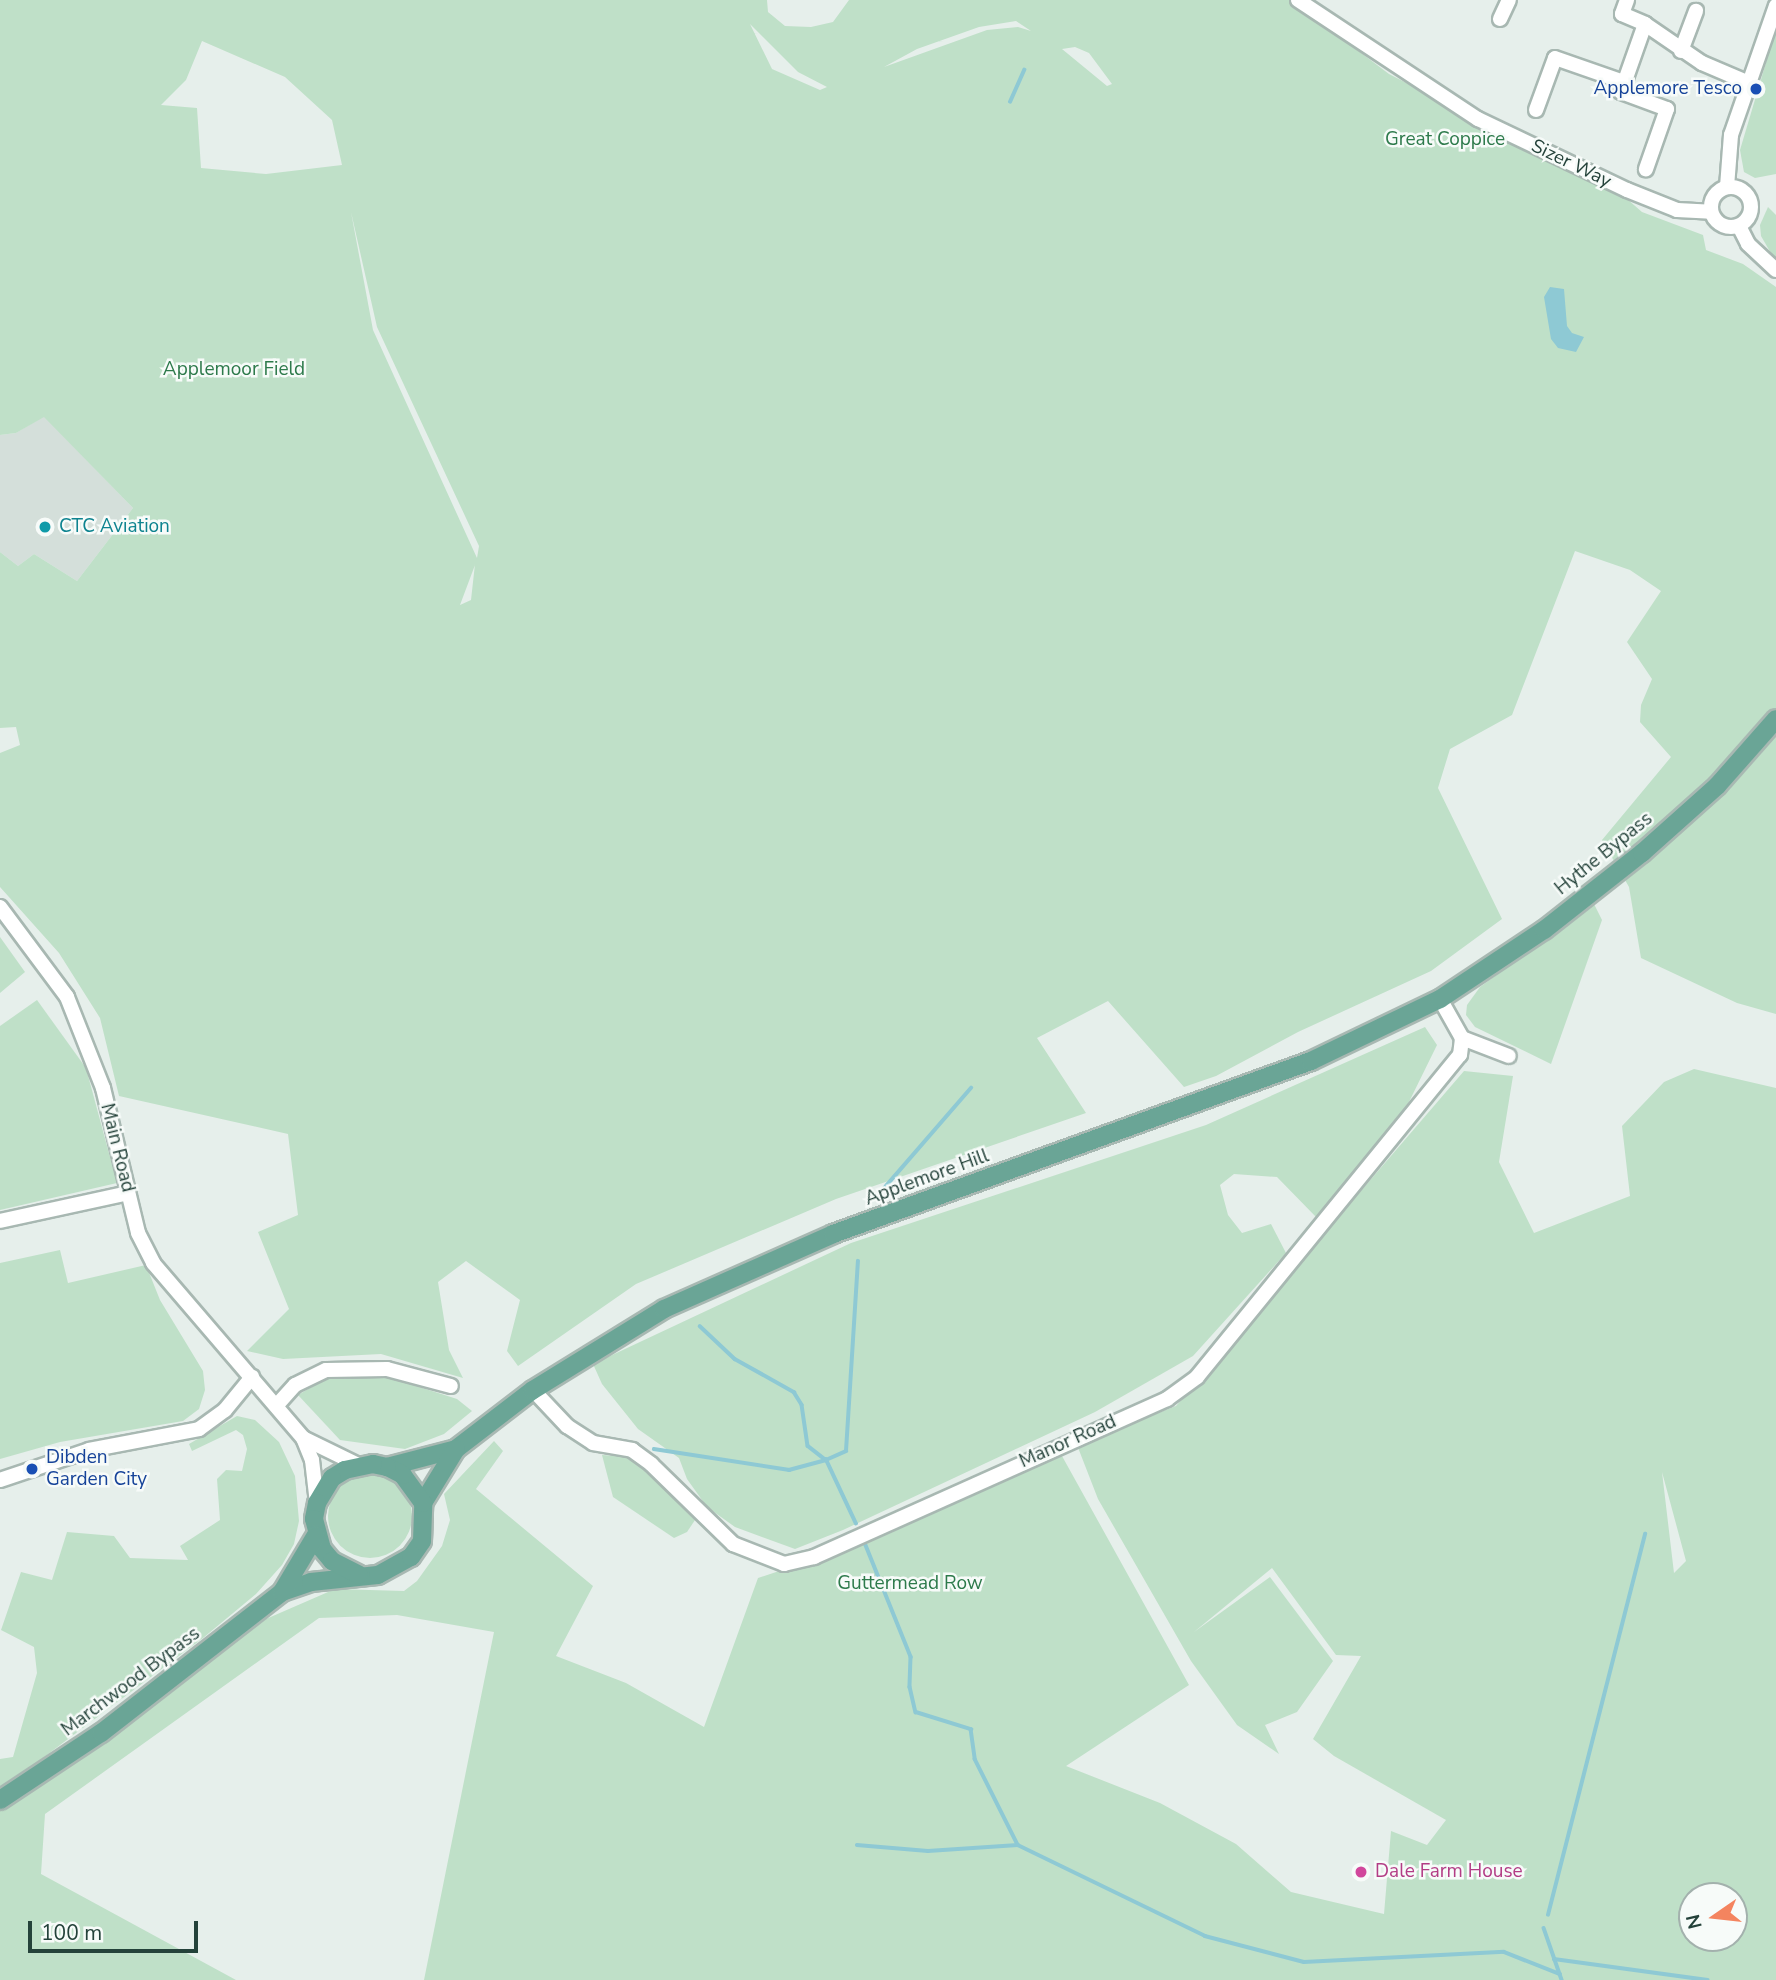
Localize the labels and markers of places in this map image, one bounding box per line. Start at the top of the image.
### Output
place label: Applemore Tesco [1593,78,1742,100]
marker: Applemore Tesco [1748,81,1764,97]
place label: CTC Aviation [59,516,170,538]
marker: CTC Aviation [37,519,53,535]
place label: Dibden Garden City [46,1447,147,1491]
marker: Dibden Garden City [24,1461,40,1477]
place label: Dale Farm House [1375,1861,1523,1883]
marker: Dale Farm House [1353,1864,1369,1880]

